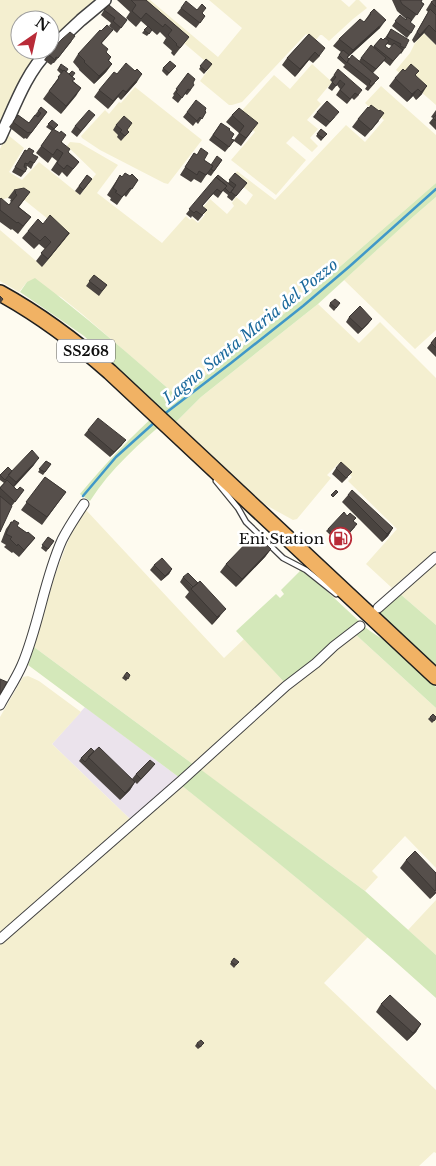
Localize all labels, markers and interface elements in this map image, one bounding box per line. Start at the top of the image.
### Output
north arrow [10,10,60,60]
text: N [32,13,53,35]
water label: Lagno Santa Maria del Pozzo [158,254,342,409]
road number: SS268 [57,340,115,362]
fuel station icon: Eni Station [328,526,352,550]
place label: Eni Station [239,529,324,548]

